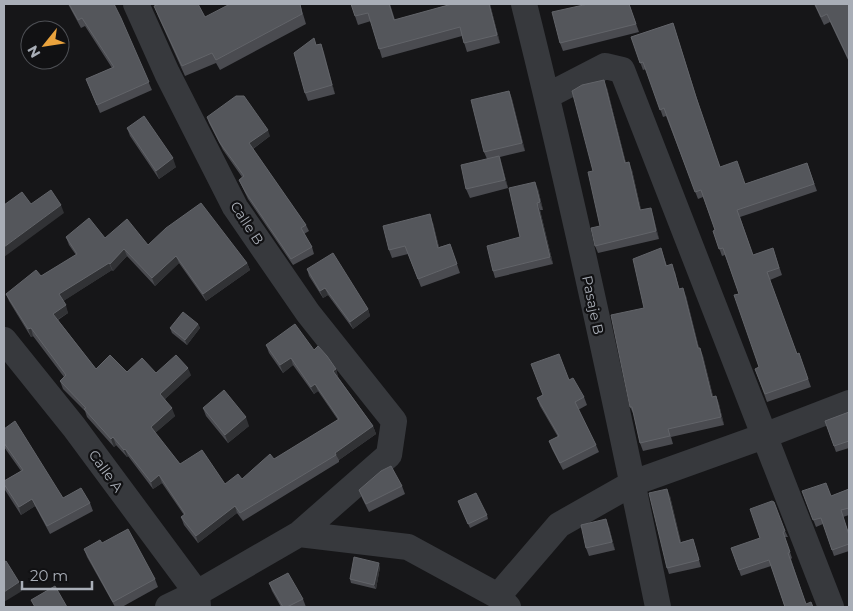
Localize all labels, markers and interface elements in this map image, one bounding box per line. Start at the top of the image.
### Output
north arrow [20,20,70,70]
text: N [23,42,44,61]
street label: Calle B [226,198,268,248]
street label: Pasaje B [578,274,608,336]
street label: Calle A [85,446,128,496]
scale bar [22,558,92,590]
text: 20 m [30,566,68,585]

